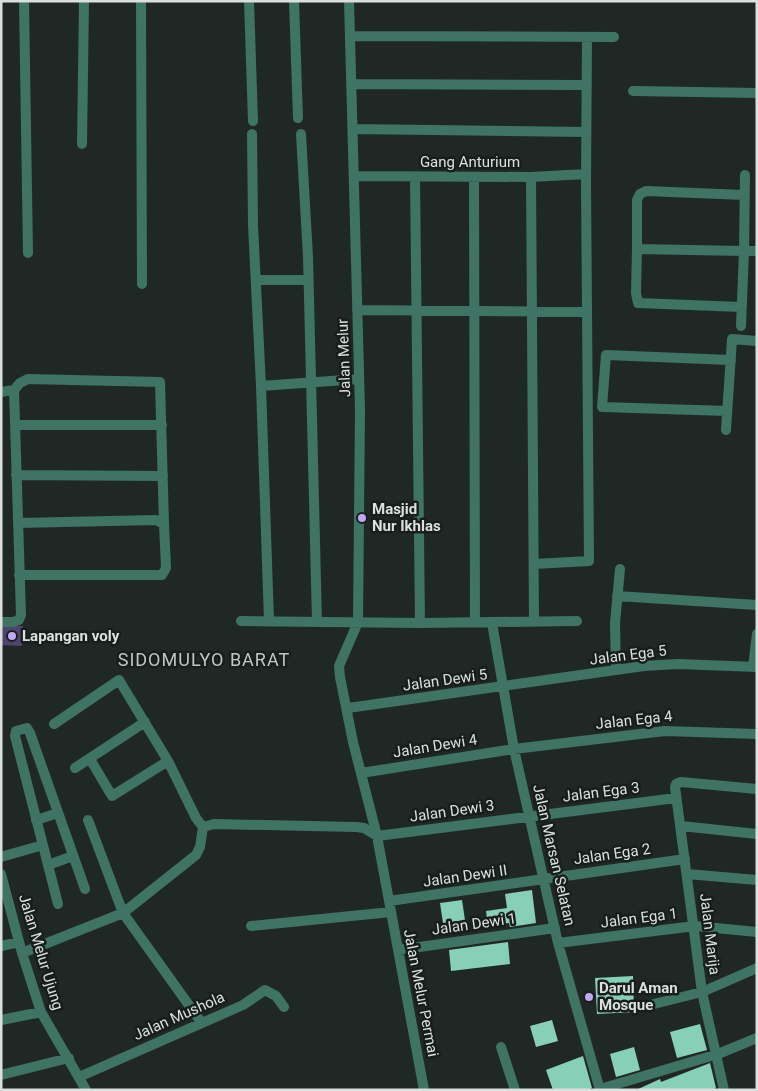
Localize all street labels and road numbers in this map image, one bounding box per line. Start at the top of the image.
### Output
street label: Gang Anturium [420,153,520,171]
street label: Jalan Melur [334,319,354,397]
street label: Jalan Ega 5 [589,641,667,669]
street label: Jalan Dewi 5 [402,665,488,695]
street label: Jalan Ega 4 [595,707,674,733]
street label: Jalan Dewi 4 [392,730,479,762]
street label: Jalan Ega 3 [562,778,640,806]
street label: Jalan Marsan Selatan [529,783,579,927]
street label: Jalan Dewi 3 [409,796,495,826]
street label: Jalan Ega 2 [572,840,652,868]
street label: Jalan Dewi II [422,861,508,891]
street label: Jalan Melur Ujung [15,892,67,1012]
street label: Jalan Marija [696,892,724,976]
street label: Jalan Ega 1 [600,904,678,932]
street label: Jalan Dewi 1 [431,909,517,939]
street label: Jalan Melur Permai [400,928,442,1058]
street label: Jalan Mushola [131,988,227,1044]

